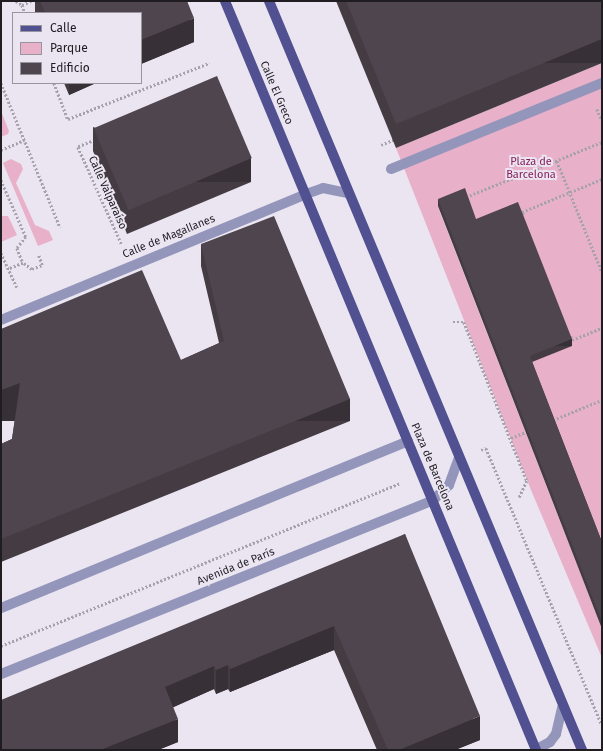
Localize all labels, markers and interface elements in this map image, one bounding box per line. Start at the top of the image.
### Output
legend [12,12,142,84]
text: Calle [50,21,77,35]
text: Parque [50,41,88,55]
street label: Calle El Greco [257,59,295,127]
text: Edificio [50,61,90,75]
street label: Calle Valparaíso [85,154,129,232]
park label: Plaza de Barcelona [506,156,556,182]
street label: Calle de Magallanes [121,212,217,262]
street label: Plaza de Barcelona [408,421,456,513]
street label: Avenida de París [195,545,277,589]

